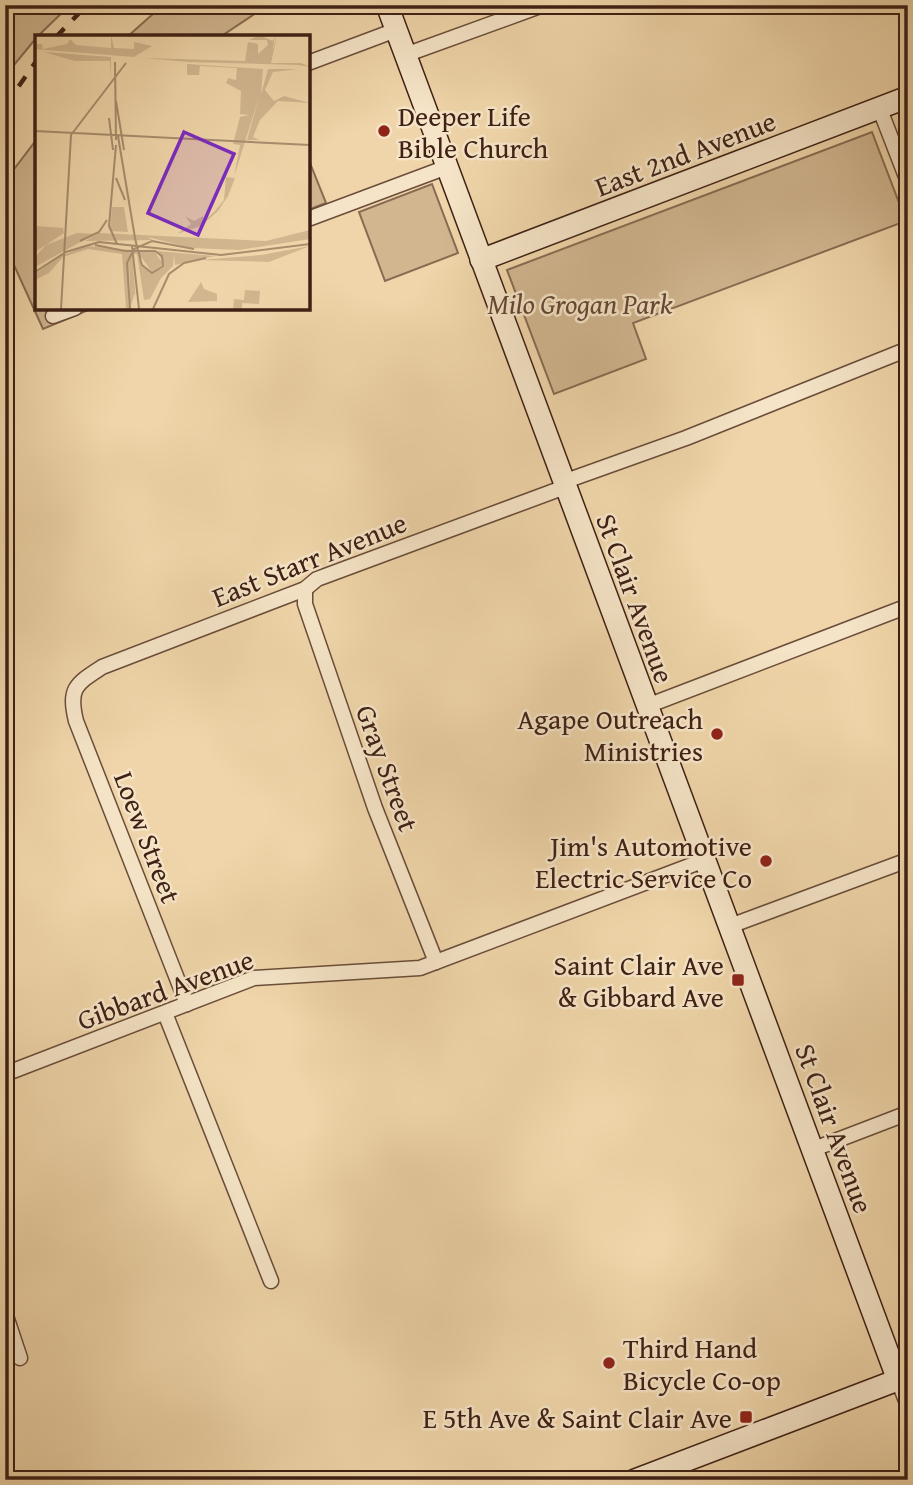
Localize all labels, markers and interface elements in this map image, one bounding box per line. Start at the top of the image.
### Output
inset map [35,35,310,310]
place label: Deeper Life Bible Church [398,95,549,168]
street label: East 2nd Avenue [589,100,781,206]
marker: Deeper Life Bible Church [376,123,392,139]
park label: Milo Grogan Park [488,283,673,324]
street label: East Starr Avenue [206,501,412,617]
street label: St Clair Avenue [586,508,686,688]
place label: Agape Outreach Ministries [517,698,703,771]
street label: Gray Street [346,699,430,837]
marker: Agape Outreach Ministries [709,726,725,742]
street label: Loew Street [104,765,192,909]
place label: Jim's Automotive Electric Service Co [535,825,752,898]
marker: Jim's Automotive Electric Service Co [758,853,774,869]
street label: Gibbard Avenue [71,938,259,1040]
place label: Saint Clair Ave & Gibbard Ave [554,944,724,1017]
marker: Saint Clair Ave & Gibbard Ave [730,972,746,988]
street label: St Clair Avenue [785,1038,885,1218]
place label: Third Hand Bicycle Co-op [623,1327,781,1400]
marker: Third Hand Bicycle Co-op [601,1355,617,1371]
place label: E 5th Ave & Saint Clair Ave [423,1397,732,1438]
marker: E 5th Ave & Saint Clair Ave [738,1409,754,1425]

